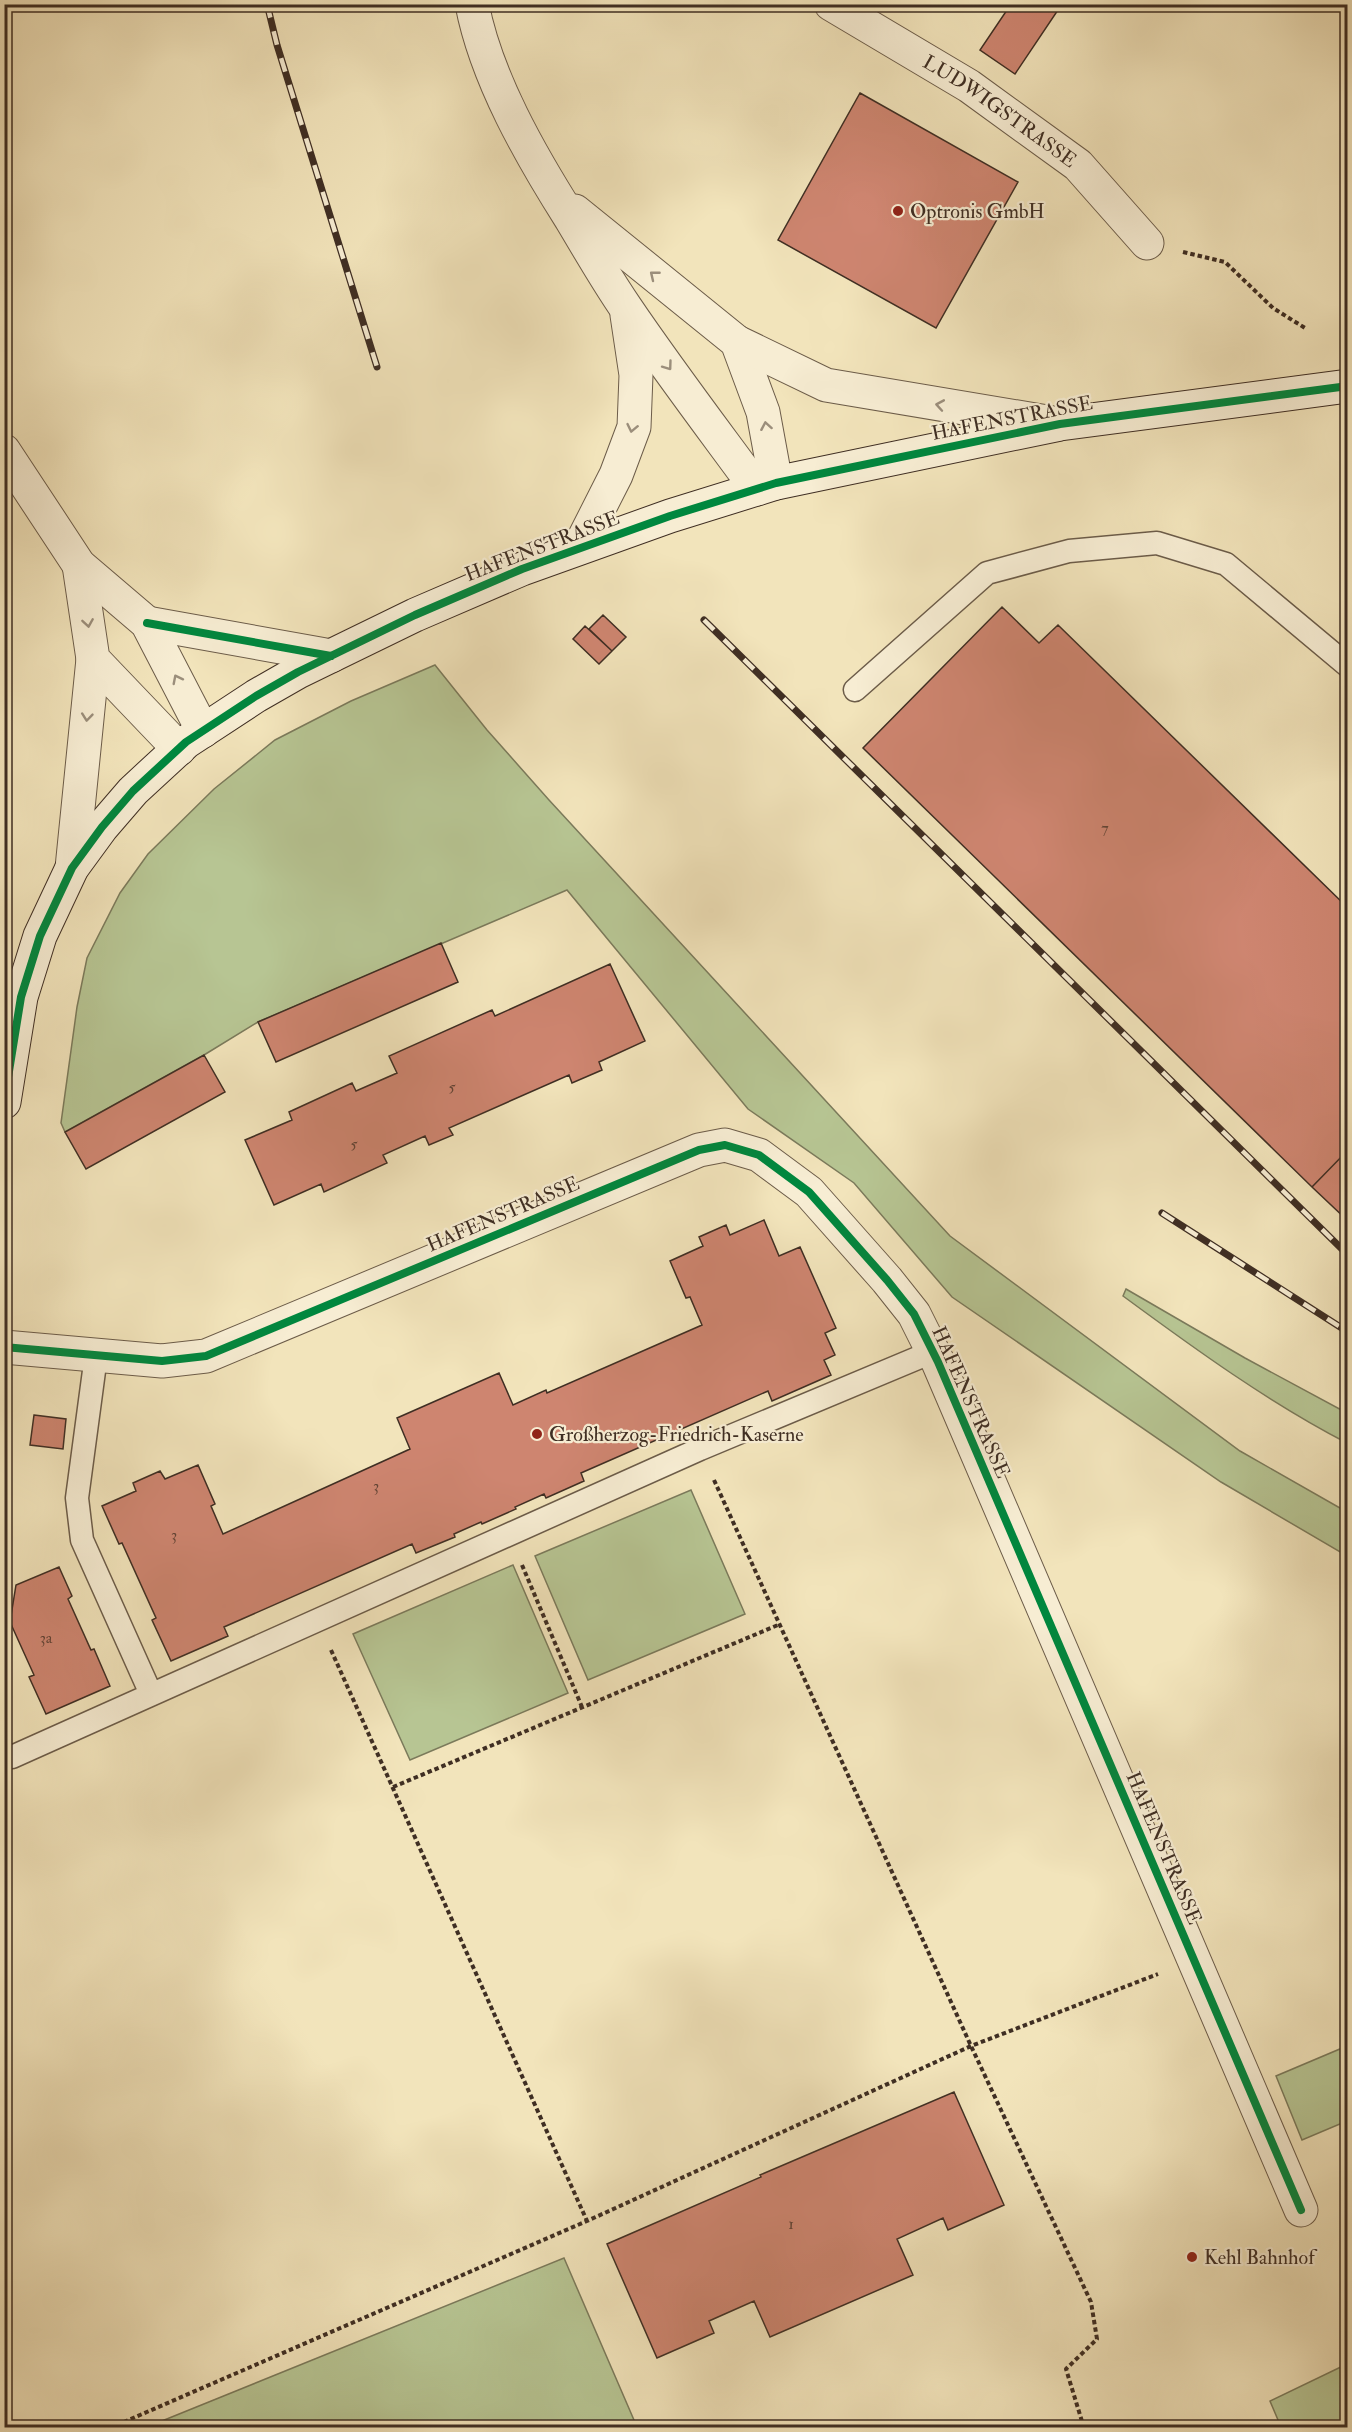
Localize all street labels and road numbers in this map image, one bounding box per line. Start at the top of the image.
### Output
street label: LUDWIGSTRASSE [918,49,1082,173]
street label: HAFENSTRASSE [929,390,1095,446]
street label: HAFENSTRASSE [461,505,623,587]
street label: HAFENSTRASSE [423,1171,583,1257]
street label: HAFENSTRASSE [926,1322,1016,1482]
street label: HAFENSTRASSE [1121,1768,1207,1928]

